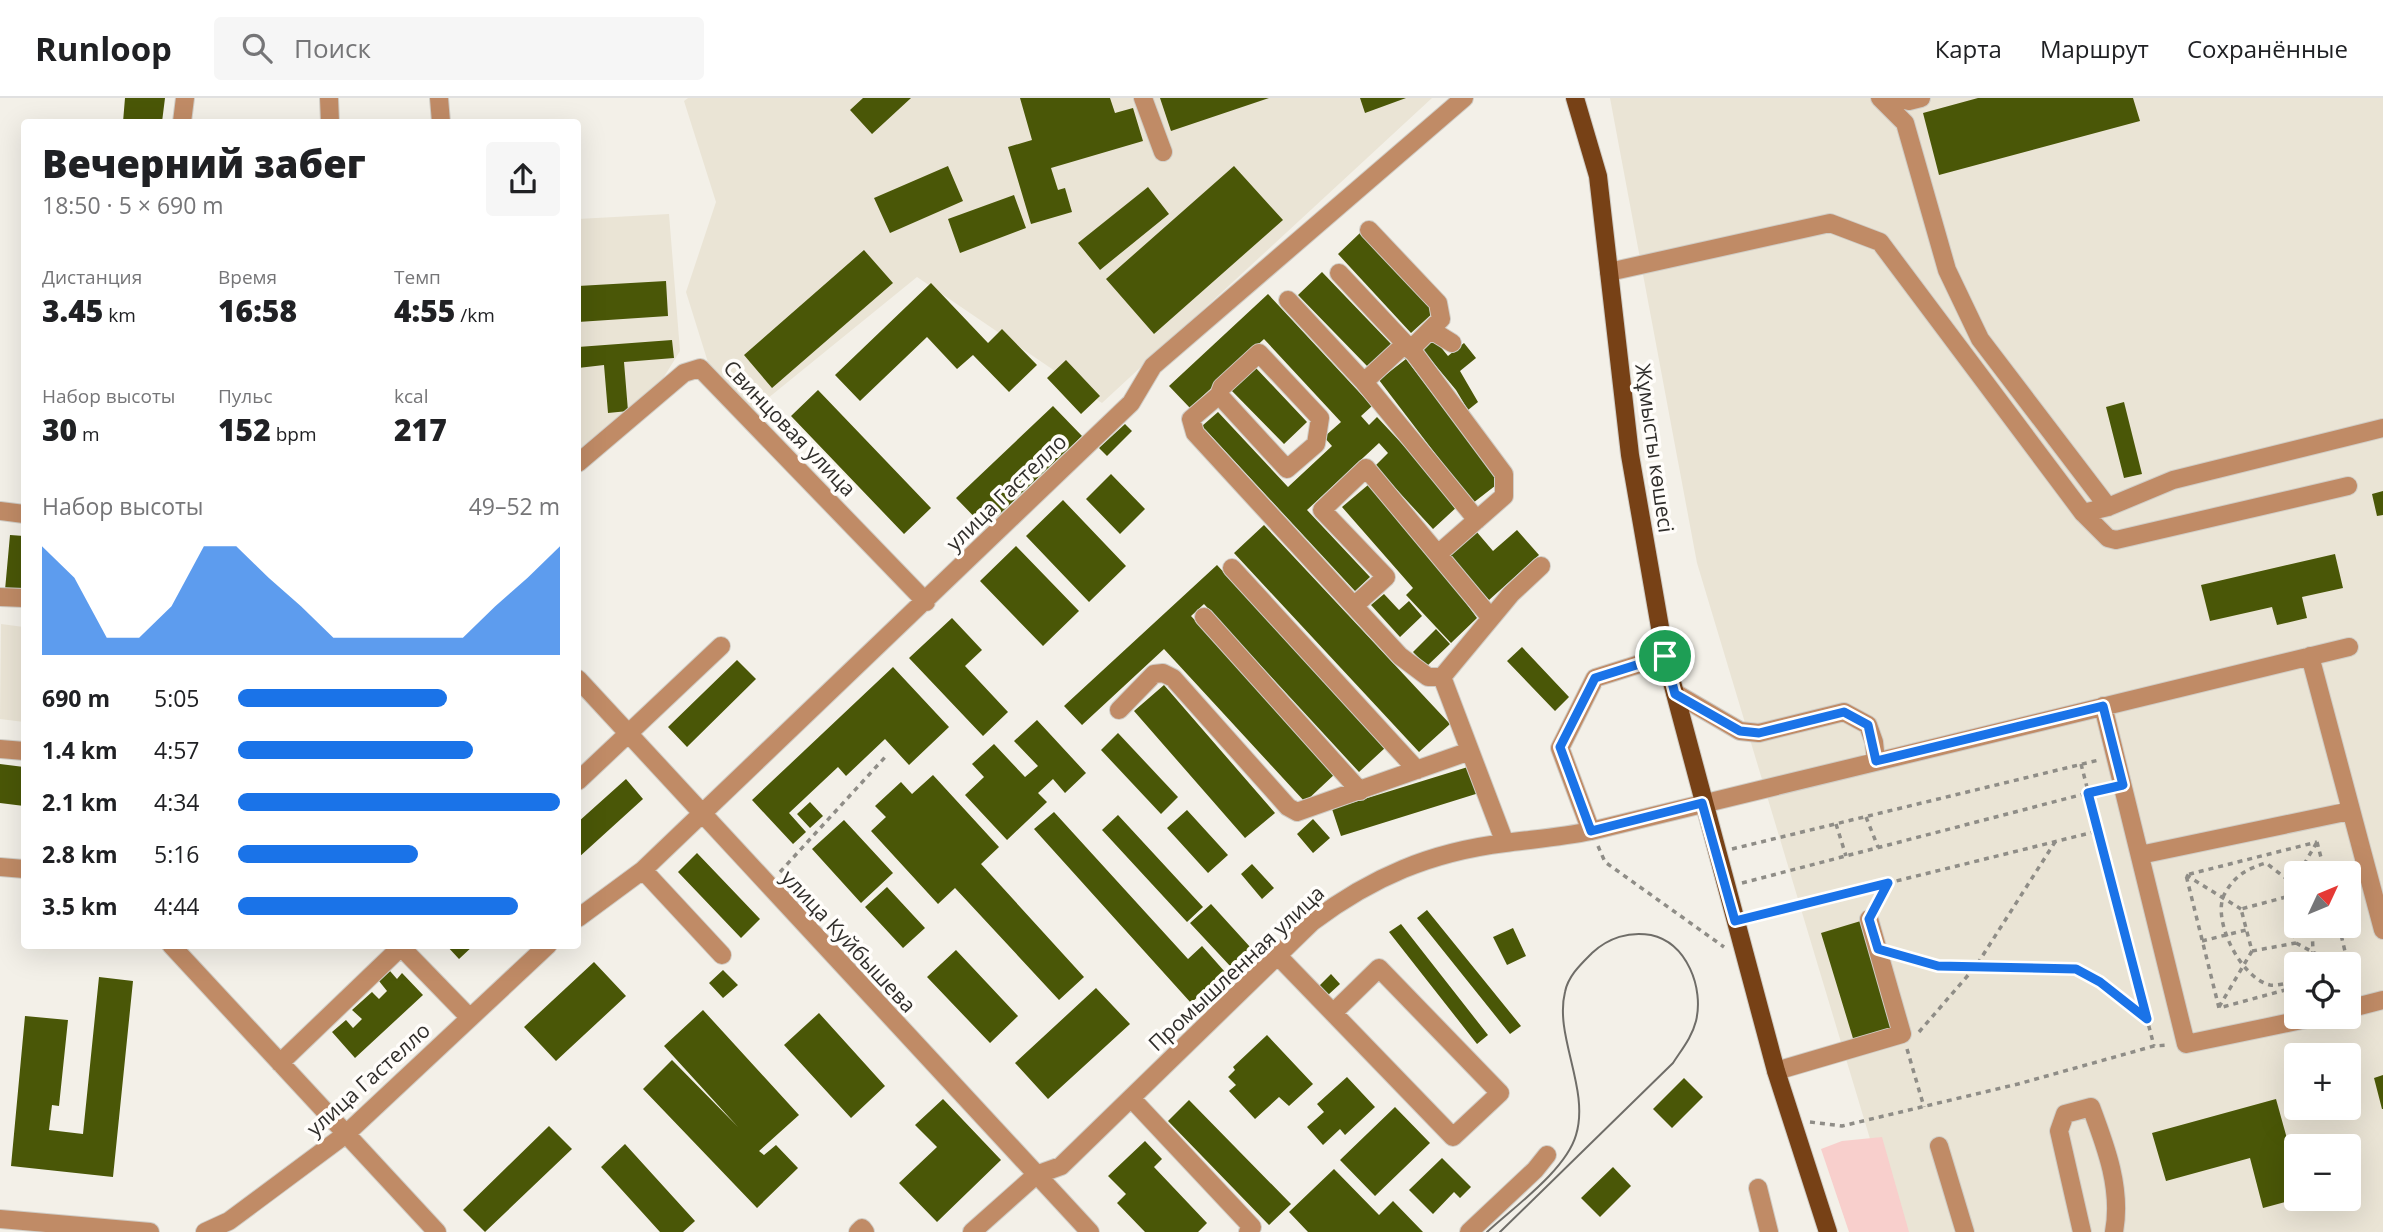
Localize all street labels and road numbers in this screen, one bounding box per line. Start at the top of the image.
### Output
street label: Свинцовая улица [718,354,862,502]
street label: Жұмысты көшесі [1629,362,1681,534]
street label: улица Гастелло [940,427,1072,557]
street label: улица Куйбышева [775,864,923,1018]
street label: Промышленная улица [1142,879,1330,1057]
street label: улица Гастелло [300,1016,436,1142]

